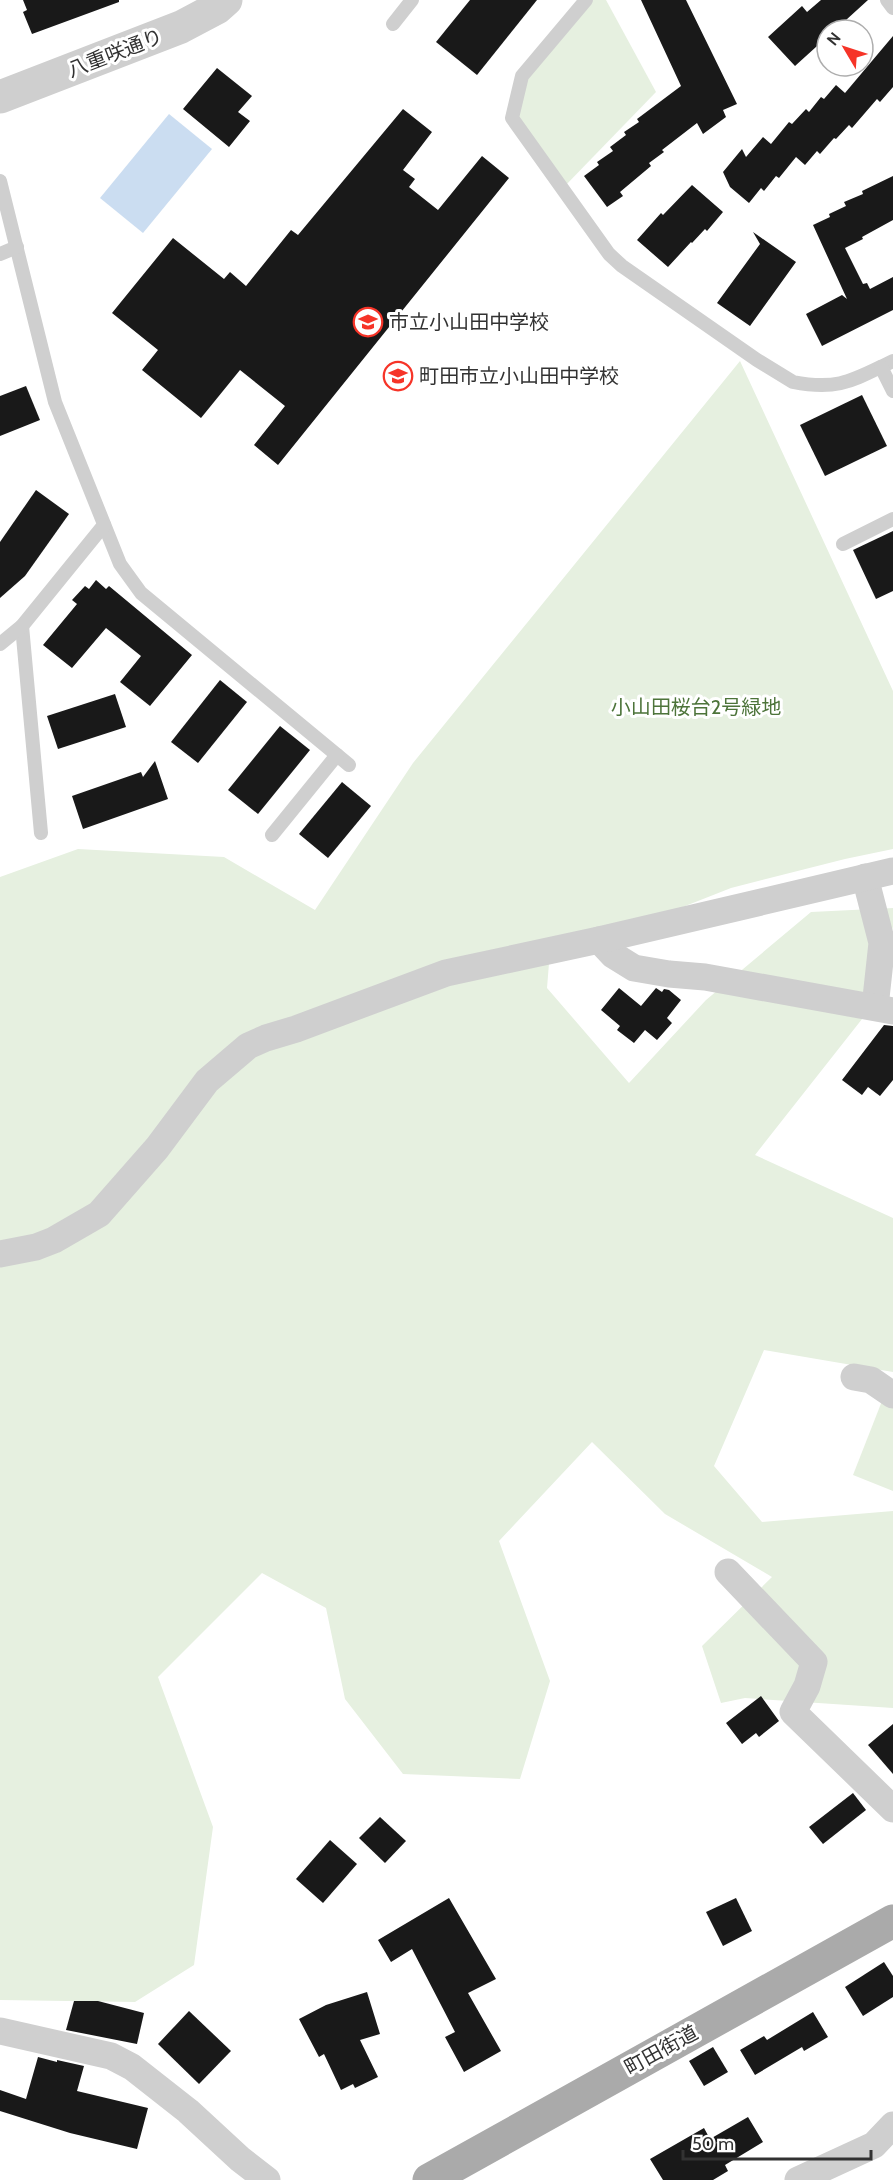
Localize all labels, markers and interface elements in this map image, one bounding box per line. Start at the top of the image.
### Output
north arrow [815,18,875,78]
street label: 八重咲通り [64,24,166,82]
text: N [823,29,845,49]
school or university icon: 市立小山田中学校 [352,306,384,338]
place label: 市立小山田中学校 [389,310,549,334]
school or university icon: 町田市立小山田中学校 [382,360,414,392]
place label: 町田市立小山田中学校 [419,364,619,388]
park label: 小山田桜台2号緑地 [611,695,781,719]
street label: 町田街道 [620,2020,702,2080]
scale bar [683,2123,870,2161]
text: 50 m [692,2133,734,2155]

